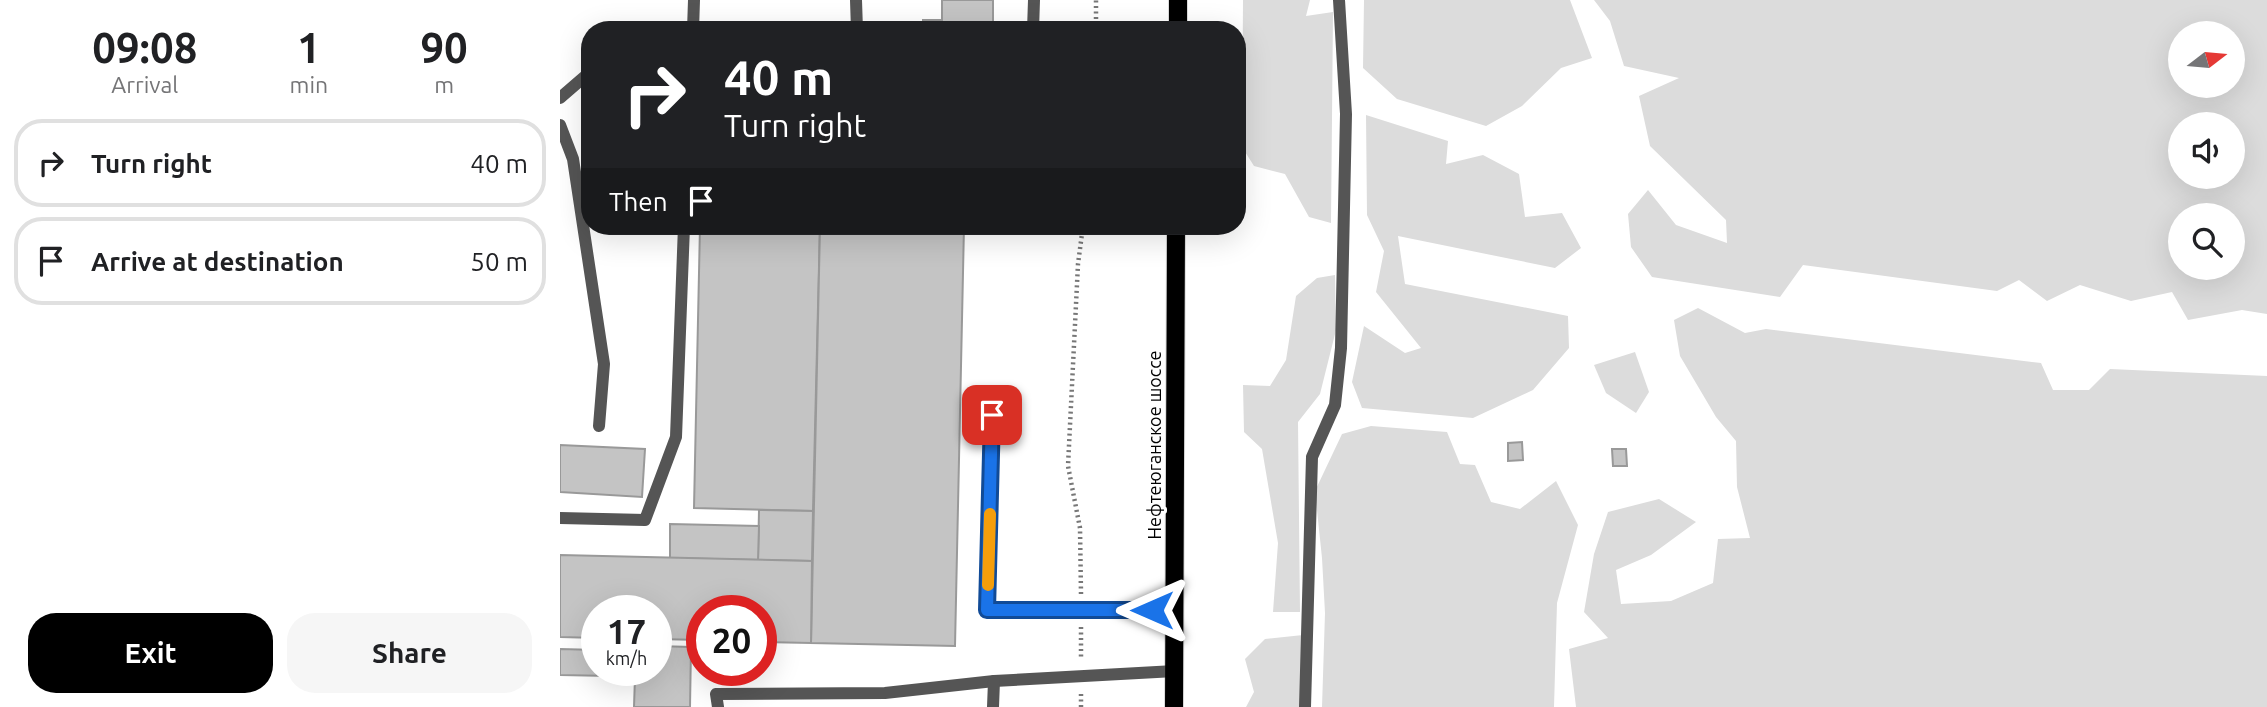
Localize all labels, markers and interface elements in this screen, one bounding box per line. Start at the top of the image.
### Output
north arrow [2168,21,2245,98]
map controls [2168,21,2245,280]
text: 09:08 [92,24,197,71]
text: 1 [297,24,321,71]
text: 90 [420,24,468,71]
icon: right [609,49,700,140]
text: 40 m [724,49,833,104]
text: Arrival [111,72,178,97]
text: min [290,72,328,97]
text: m [434,72,454,97]
text: Turn right [724,107,866,143]
button: sound [2168,112,2245,189]
icon: right [32,144,70,182]
text: Turn right [91,149,212,178]
text: 40 m [470,149,528,178]
icon: arrive [682,182,720,220]
text: Then [609,187,668,216]
button: search [2168,203,2245,280]
icon: arrive [32,242,70,280]
text: Arrive at destination [91,247,344,276]
text: 50 m [470,247,528,276]
street label: Нефтеюганское шоссе [1144,351,1164,540]
pin [962,385,1022,445]
icon: arrive [973,396,1011,434]
position arrow [1115,573,1189,647]
speed limit sign: 20 [686,595,777,686]
text: 17 [607,611,646,651]
button: Exit [28,613,273,693]
button: Share [287,613,532,693]
text: km/h [606,648,647,668]

